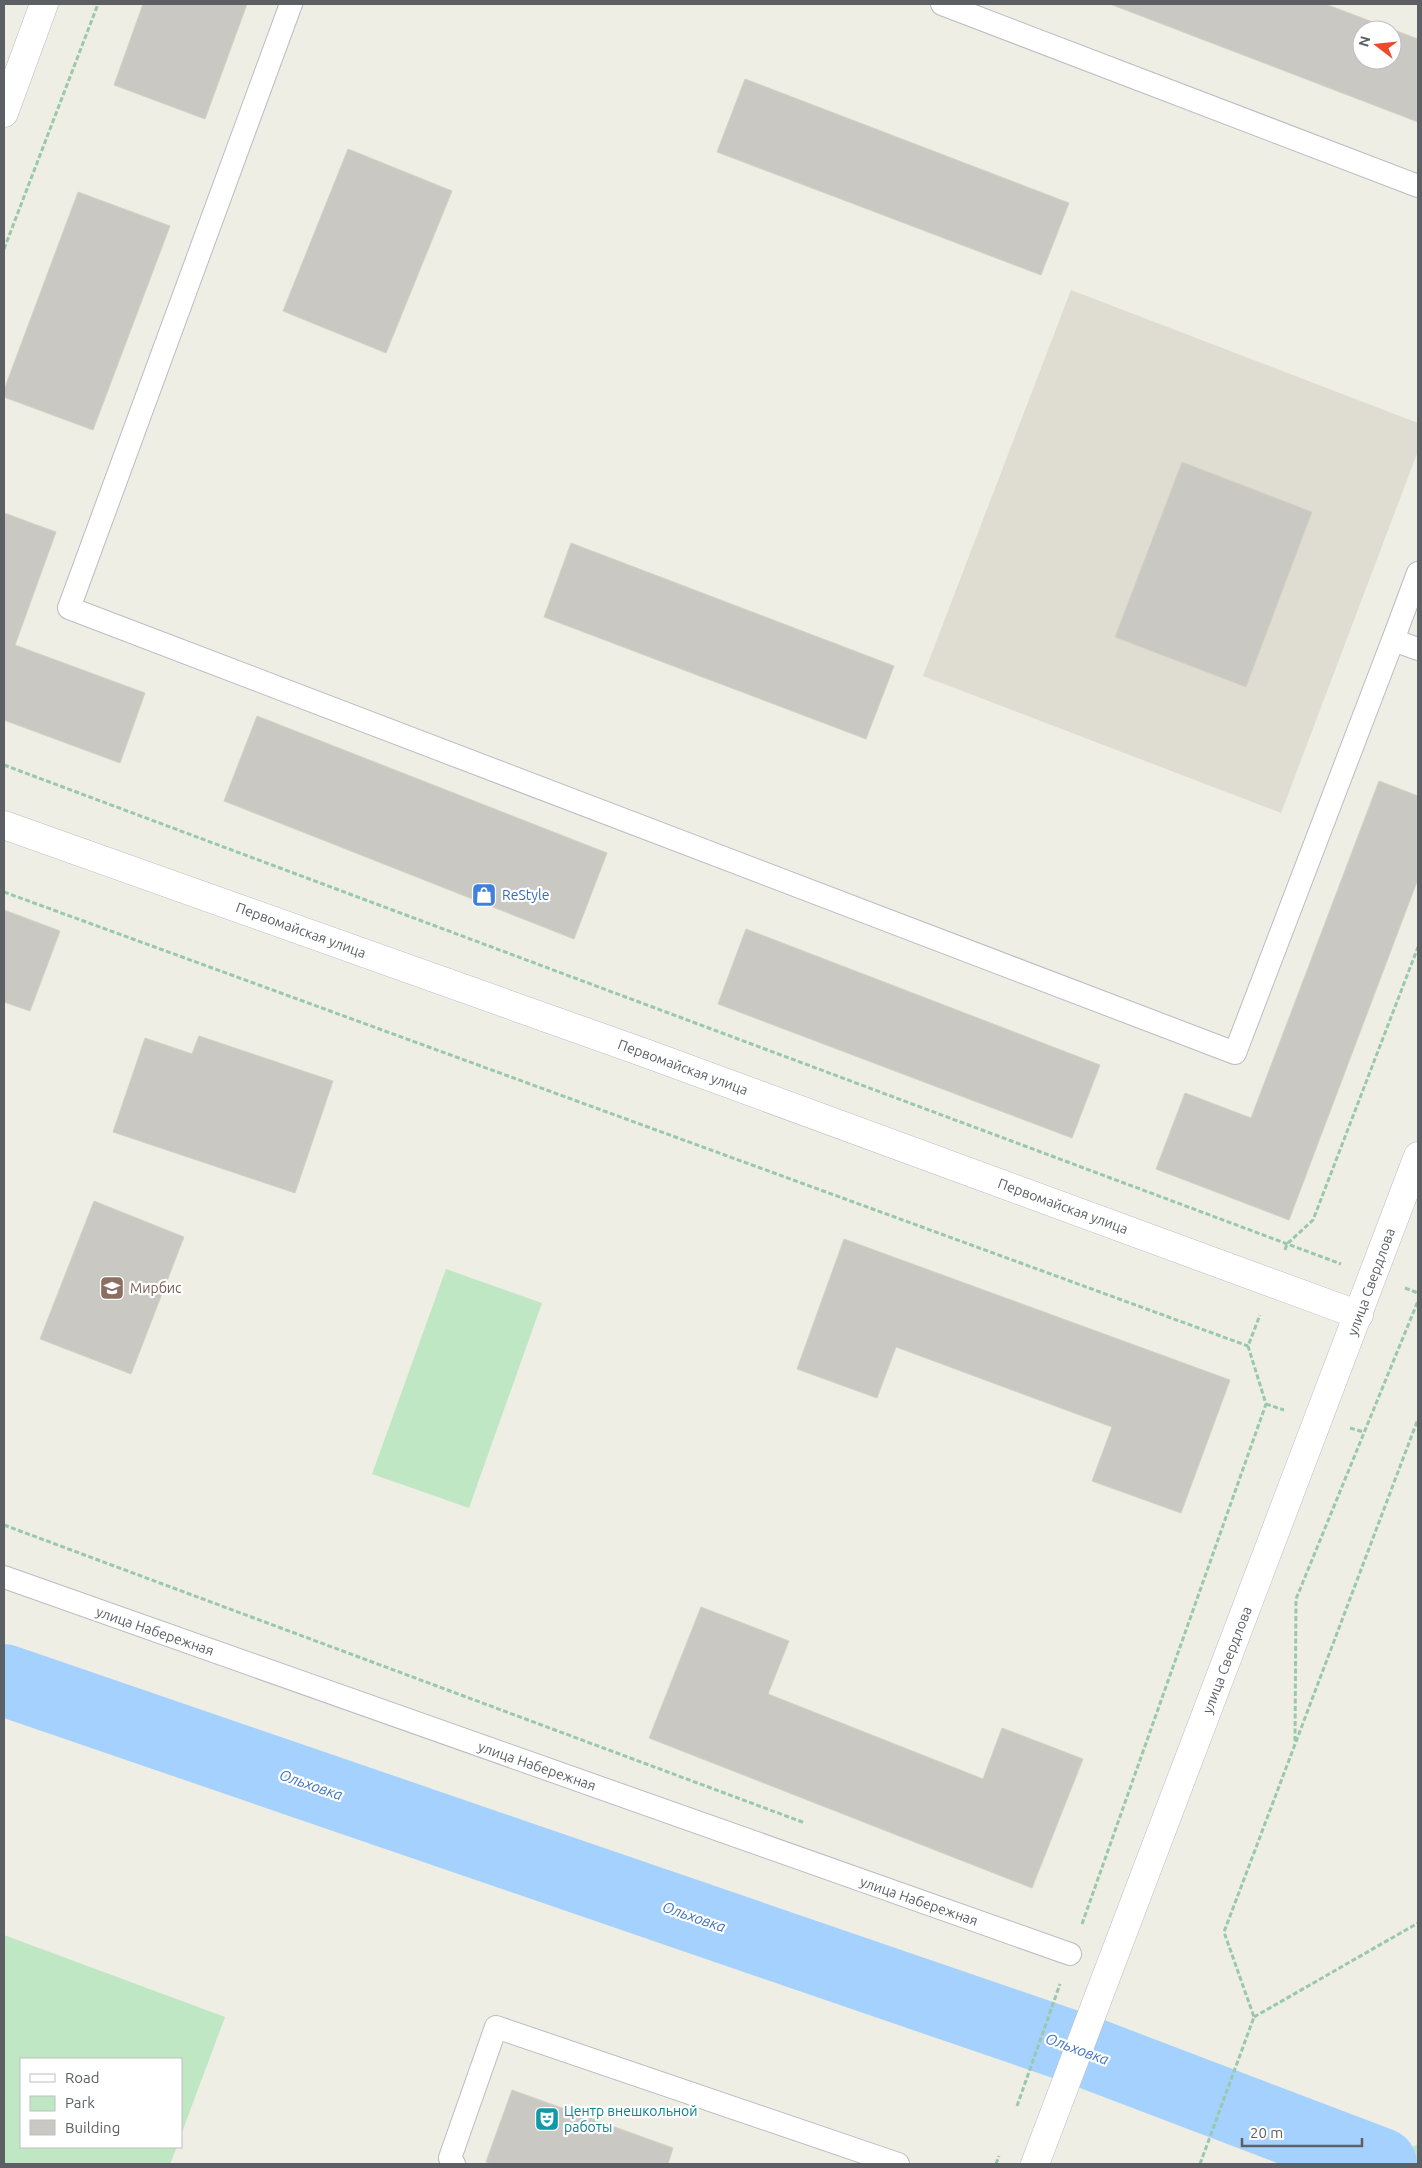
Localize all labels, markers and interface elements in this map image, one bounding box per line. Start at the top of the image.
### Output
north arrow [1352,20,1402,70]
text: N [1355,34,1374,49]
shop icon: ReStyle [471,882,497,908]
place label: ReStyle [502,887,549,903]
street label: Первомайская улица [234,899,368,961]
street label: Первомайская улица [616,1036,750,1098]
street label: Первомайская улица [996,1175,1130,1237]
street label: улица Свердлова [1344,1226,1398,1338]
school or university icon: Мирбис [99,1275,125,1301]
place label: Мирбис [130,1280,182,1296]
street label: улица Набережная [94,1603,216,1659]
street label: улица Свердлова [1199,1604,1255,1716]
street label: улица Набережная [476,1738,598,1794]
water label: Ольховка [277,1766,345,1803]
street label: улица Набережная [858,1873,980,1929]
water label: Ольховка [660,1898,728,1935]
water label: Ольховка [1043,2029,1111,2068]
legend [20,2058,182,2148]
text: Road [65,2069,100,2086]
text: Park [65,2094,95,2111]
place label: Центр внешкольной работы [564,2103,698,2135]
theatre icon: Центр внешкольной работы [534,2106,560,2132]
scale bar [1242,2116,1362,2148]
text: Building [65,2119,120,2136]
text: 20 m [1250,2124,1283,2141]

